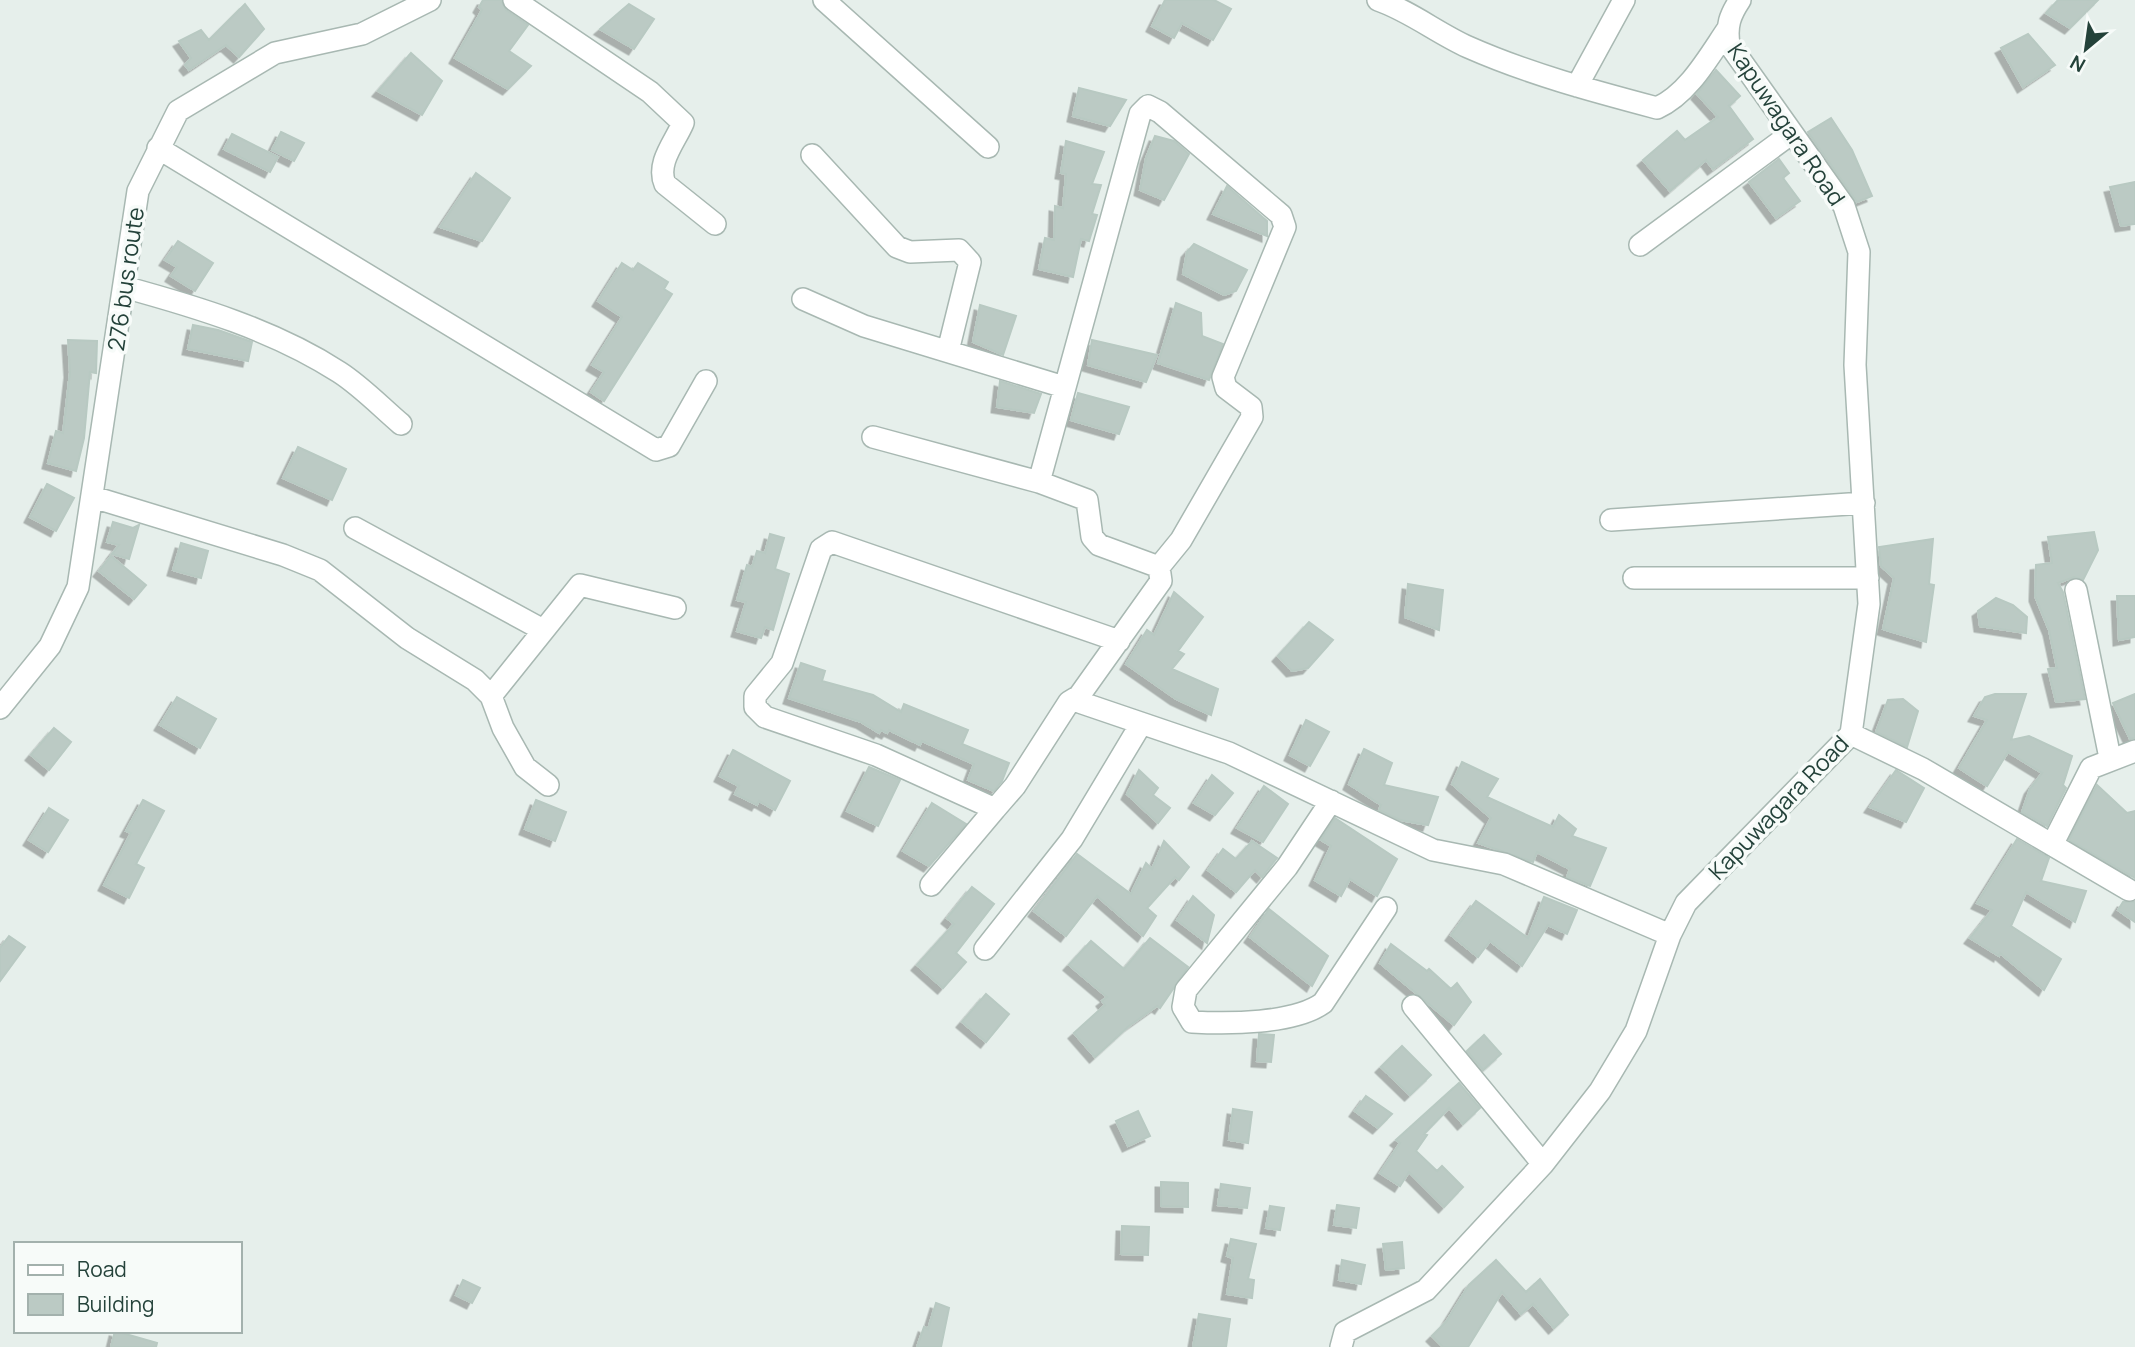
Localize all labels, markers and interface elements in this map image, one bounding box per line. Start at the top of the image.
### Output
north arrow [2051,14,2121,84]
street label: Kapuwagara Road [1721,36,1853,212]
text: N [2065,49,2090,79]
street label: 276 bus route [99,205,151,353]
street label: Kapuwagara Road [1701,728,1855,886]
legend [14,1242,242,1333]
text: Road [77,1255,127,1283]
text: Building [77,1290,154,1318]

